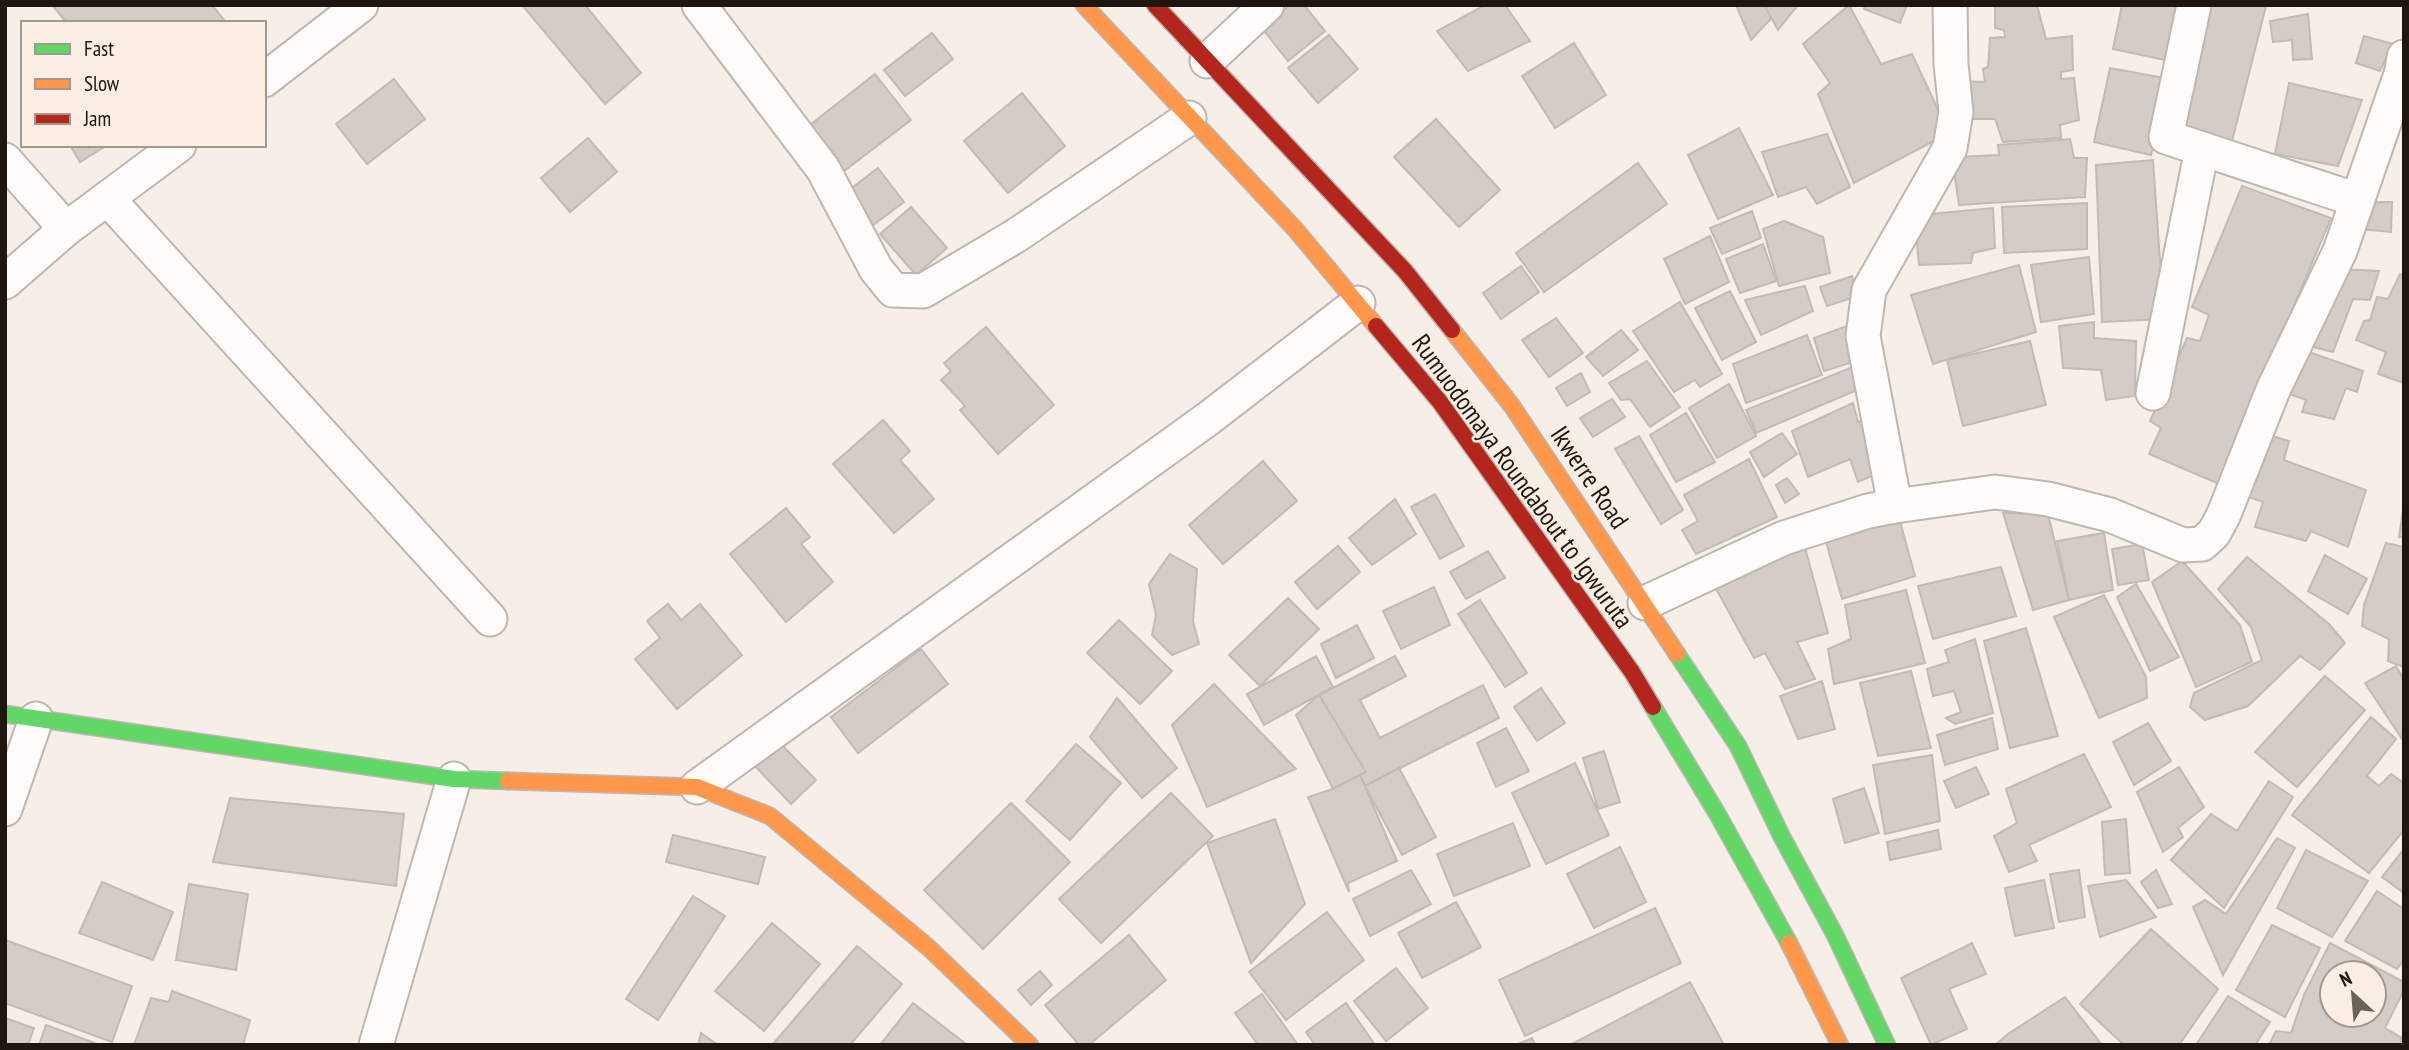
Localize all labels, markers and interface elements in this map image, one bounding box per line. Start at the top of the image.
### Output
legend [21,21,266,147]
text: Fast [84,35,114,62]
text: Slow [84,70,120,97]
text: Jam [83,105,111,132]
street label: Rumuodomaya Roundabout to Igwuruta [1405,327,1641,635]
street label: Ikwerre Road [1544,419,1636,535]
north arrow [2318,959,2388,1029]
text: N [2336,966,2355,992]

